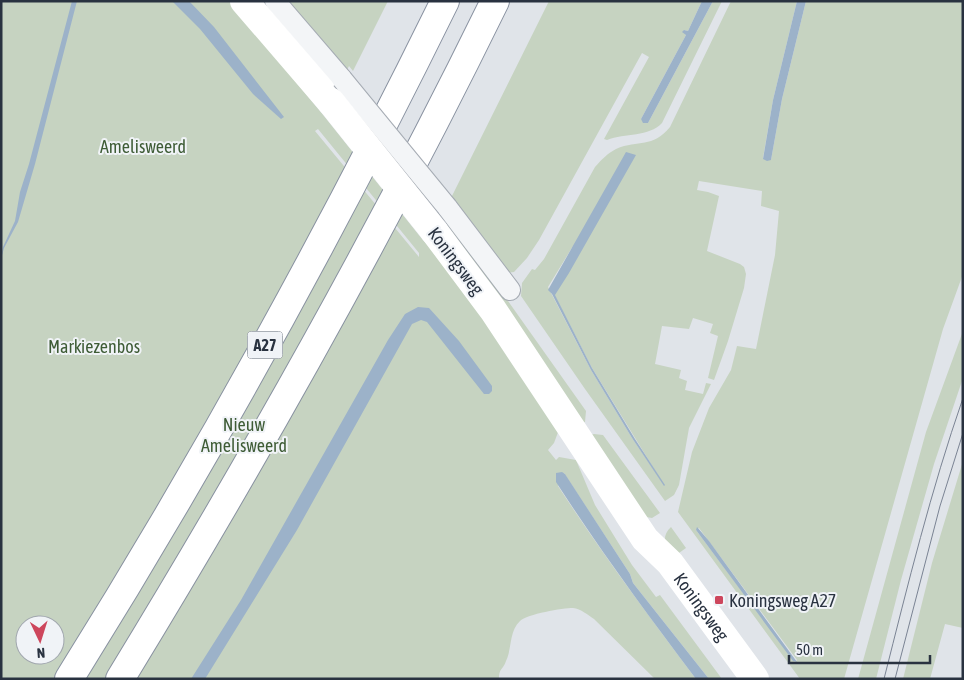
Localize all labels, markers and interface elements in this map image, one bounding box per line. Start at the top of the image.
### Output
park label: Amelisweerd [100,136,186,157]
street label: Koningsweg [424,223,488,299]
road number: A27 [248,332,282,358]
park label: Markiezenbos [48,336,140,357]
park label: Nieuw Amelisweerd [201,414,287,456]
street label: Koningsweg [670,568,734,645]
place label: Koningsweg A27 [729,590,836,611]
marker: Koningsweg A27 [713,594,725,606]
north arrow [15,615,65,665]
scale bar [789,632,930,664]
text: 50 m [796,641,823,658]
text: N [36,645,46,661]

